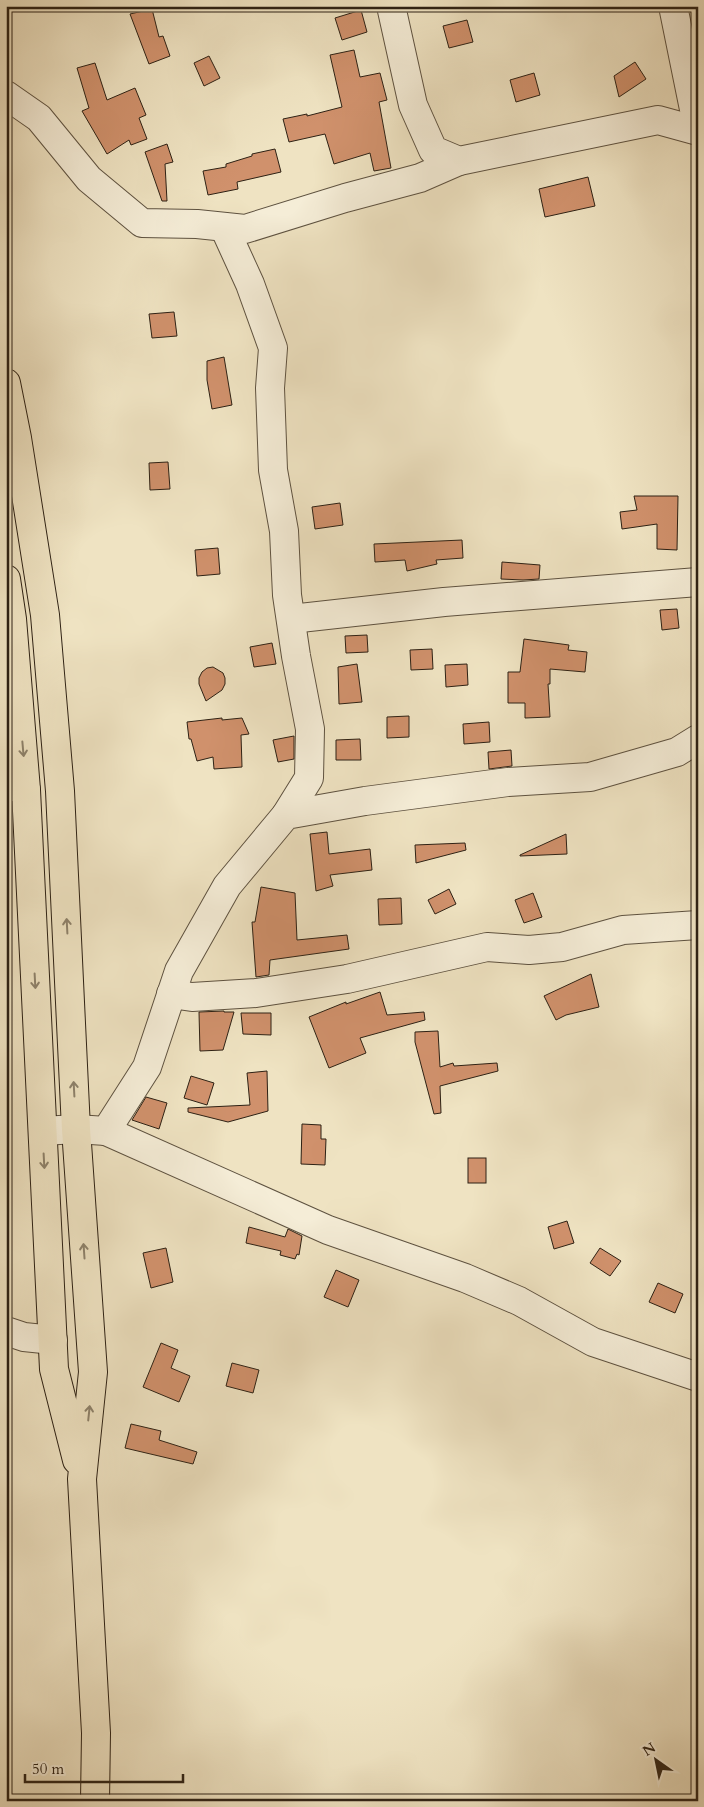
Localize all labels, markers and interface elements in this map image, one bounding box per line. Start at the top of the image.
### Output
one-way arrow [18,741,28,757]
one-way arrow [62,919,71,935]
one-way arrow [31,973,40,989]
one-way arrow [69,1081,79,1097]
one-way arrow [39,1152,49,1169]
one-way arrow [80,1243,89,1259]
one-way arrow [84,1405,93,1421]
north arrow [632,1734,682,1784]
text: N [639,1738,659,1761]
scale bar [25,1752,182,1784]
text: 50 m [32,1759,64,1779]

